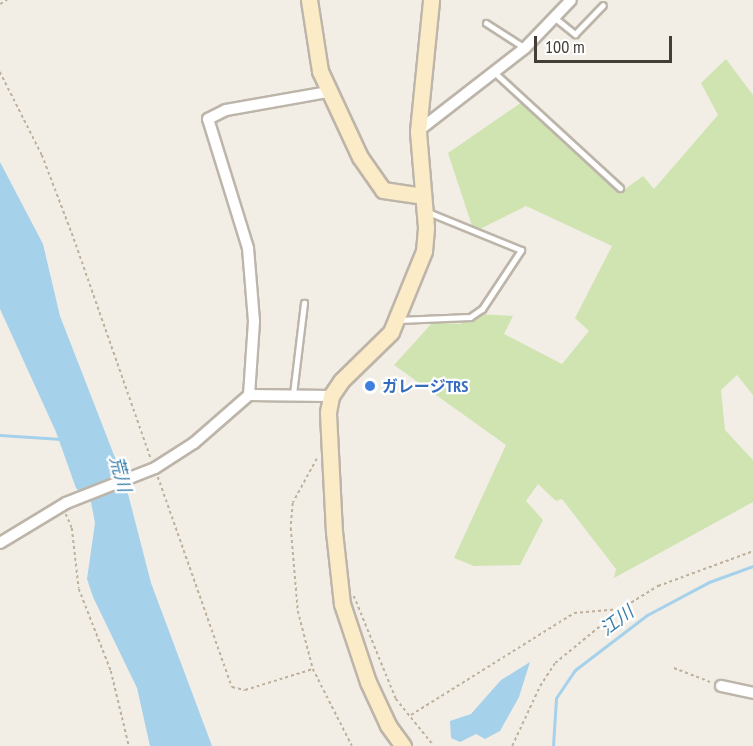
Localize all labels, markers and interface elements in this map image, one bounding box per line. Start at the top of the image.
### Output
scale bar [537,24,675,62]
text: 100 m [545,35,585,58]
place label: ガレージTRS [382,376,469,396]
marker: ガレージTRS [363,379,377,393]
water label: 荒川 [105,454,135,494]
water label: 江川 [596,602,638,640]

